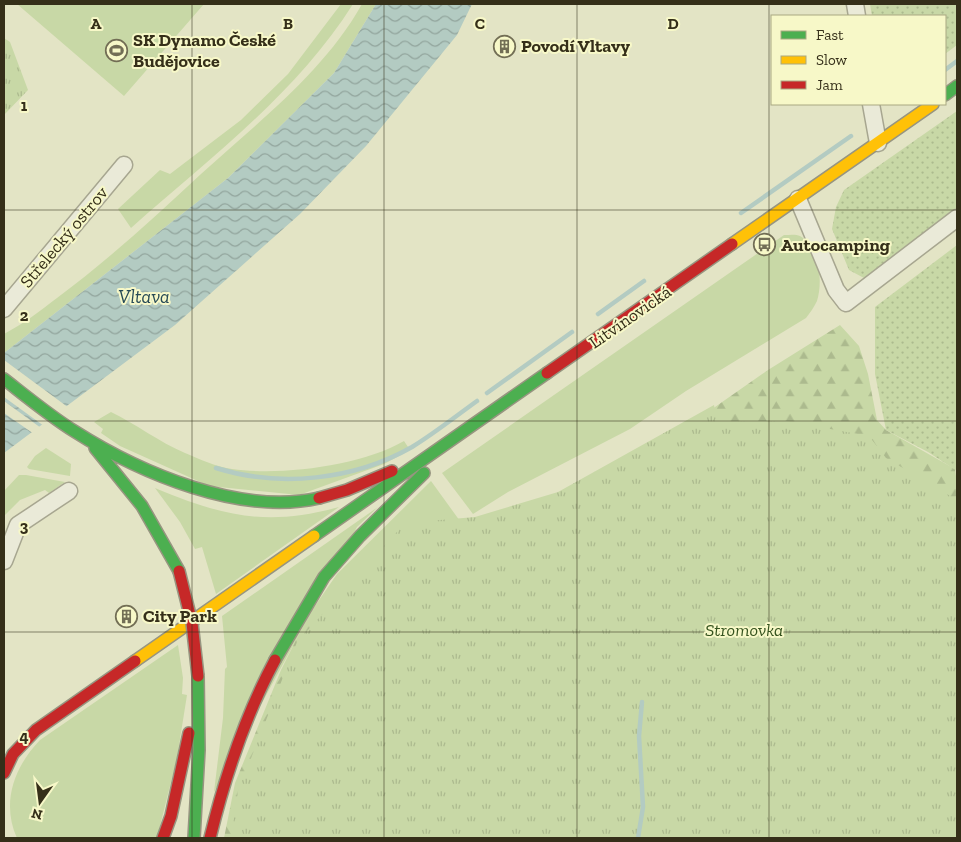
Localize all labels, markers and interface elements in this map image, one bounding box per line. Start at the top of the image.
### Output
text: A [91,14,102,33]
text: B [283,14,293,33]
text: C [475,14,485,33]
text: D [667,14,679,33]
legend [771,15,946,105]
text: Fast [816,26,844,44]
place label: SK Dynamo České Budějovice [133,29,276,72]
building icon: Povodí Vltavy [493,34,517,58]
place label: Povodí Vltavy [521,35,630,57]
sports icon: SK Dynamo České Budějovice [105,38,129,62]
text: Slow [816,51,848,69]
text: Jam [816,76,843,94]
text: 1 [21,96,28,115]
street label: Střelecký ostrov [15,182,113,292]
bus stop icon: Autocamping [753,233,777,257]
place label: Autocamping [781,234,890,256]
street label: Litvínovická [585,280,676,353]
water label: Vltava [118,285,170,308]
text: 2 [20,306,29,325]
text: 3 [20,517,29,536]
building icon: City Park [115,604,139,628]
place label: City Park [143,605,217,627]
park label: Stromovka [705,619,783,641]
text: 4 [19,727,29,746]
north arrow [15,777,65,827]
text: N [29,805,44,824]

